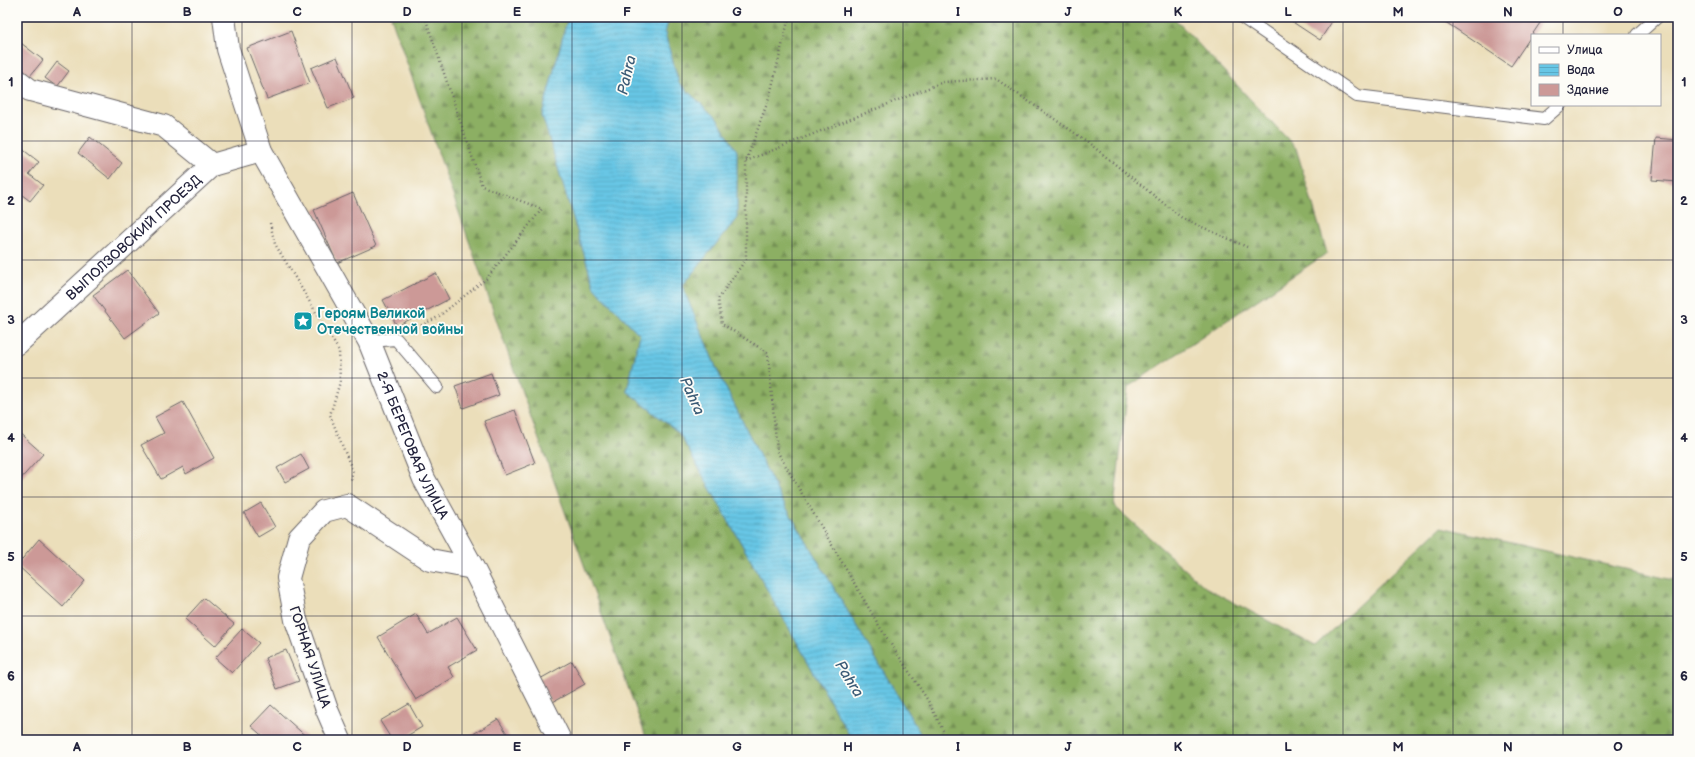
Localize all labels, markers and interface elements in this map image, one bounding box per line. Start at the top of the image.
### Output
text: A [72,4,81,20]
text: B [182,4,192,20]
text: C [292,4,302,20]
text: D [402,4,412,20]
text: E [513,4,522,20]
text: F [623,4,631,20]
text: G [732,4,742,20]
text: H [843,4,853,20]
text: I [956,4,960,20]
text: J [1064,4,1072,20]
text: K [1174,4,1183,20]
text: L [1284,4,1292,20]
text: M [1392,4,1404,20]
text: N [1503,4,1513,20]
text: O [1613,4,1623,20]
legend [1531,34,1661,106]
text: Улица [1567,43,1603,58]
water label: Pahra [613,53,641,97]
text: Вода [1567,63,1595,78]
text: 1 [8,74,14,90]
text: 1 [1681,74,1687,90]
text: Здание [1567,83,1609,98]
street label: ВЫПОЛЗОВСКИЙ ПРОЕЗД [62,171,205,303]
text: 2 [7,193,15,209]
text: 2 [1680,193,1688,209]
place label: Героям Великой Отечественной войны [317,305,464,338]
place icon: Героям Великой Отечественной войны [292,310,314,332]
text: 3 [7,312,15,328]
text: 3 [1680,312,1688,328]
street label: 2-Я БЕРЕГОВАЯ УЛИЦА [373,369,453,522]
water label: Pahra [675,374,709,418]
text: 4 [7,430,15,446]
text: 4 [1680,430,1688,446]
text: 5 [7,549,15,565]
text: 5 [1680,549,1688,565]
street label: ГОРНАЯ УЛИЦА [286,604,335,711]
water label: Pahra [830,657,868,701]
text: 6 [7,668,15,684]
text: 6 [1680,668,1688,684]
text: A [72,739,81,755]
text: B [182,739,192,755]
text: C [292,739,302,755]
text: D [402,739,412,755]
text: E [513,739,522,755]
text: F [623,739,631,755]
text: G [732,739,742,755]
text: H [843,739,853,755]
text: I [956,739,960,755]
text: J [1064,739,1072,755]
text: K [1174,739,1183,755]
text: L [1284,739,1292,755]
text: M [1392,739,1404,755]
text: N [1503,739,1513,755]
text: O [1613,739,1623,755]

